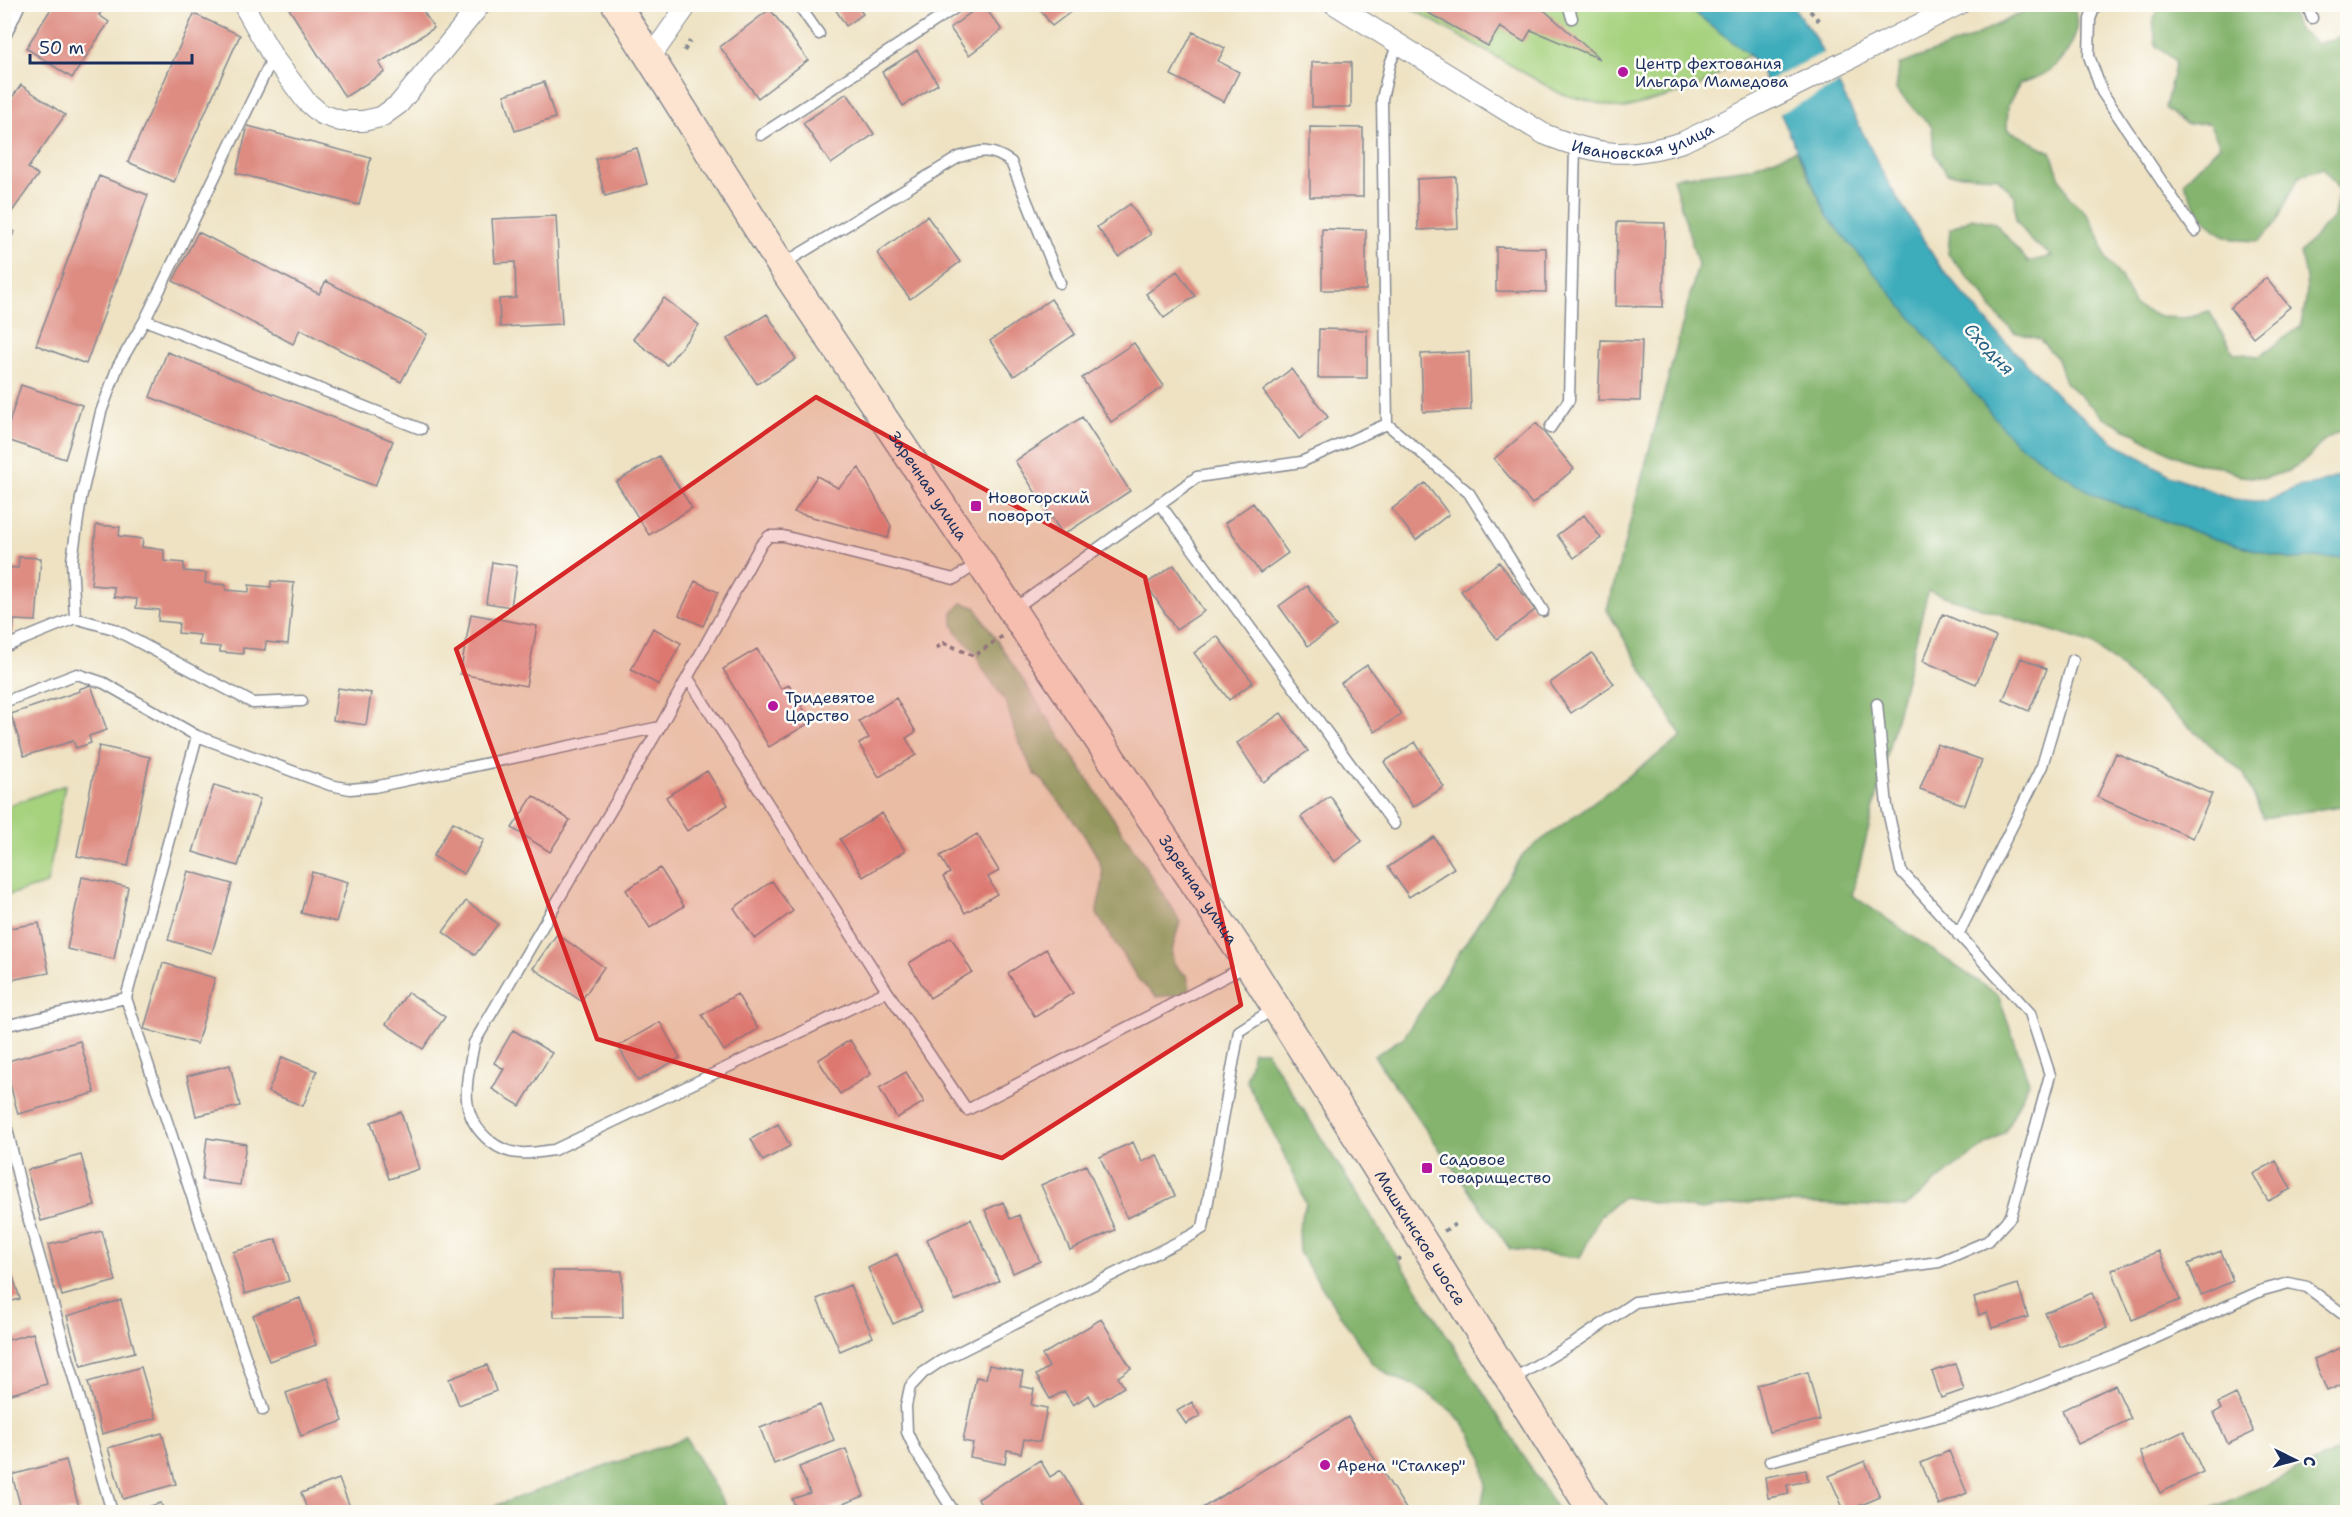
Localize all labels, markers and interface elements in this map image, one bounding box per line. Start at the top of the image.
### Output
scale bar [30,27,192,65]
text: 50 m [39,36,84,60]
place label: Центр фехтования Ильгара Мамедова [1635,53,1788,92]
marker: Центр фехтования Ильгара Мамедова [1616,65,1630,79]
street label: Ивановская улица [1569,118,1718,164]
water label: Сходня [1959,318,2019,380]
street label: Заречная улица [884,427,972,545]
place label: Новогорский поворот [988,487,1089,526]
marker: Новогорский поворот [969,499,983,513]
place label: Тридевятое Царство [785,687,875,726]
marker: Тридевятое Царство [766,699,780,713]
street label: Заречная улица [1154,831,1243,949]
place label: Садовое товарищество [1439,1149,1551,1188]
marker: Садовое товарищество [1420,1161,1434,1175]
street label: Машкинское шоссе [1370,1166,1471,1310]
north arrow [2265,1430,2325,1490]
place label: Арена "Сталкер" [1337,1455,1466,1476]
text: С [2299,1455,2320,1467]
marker: Арена "Сталкер" [1318,1458,1332,1472]

